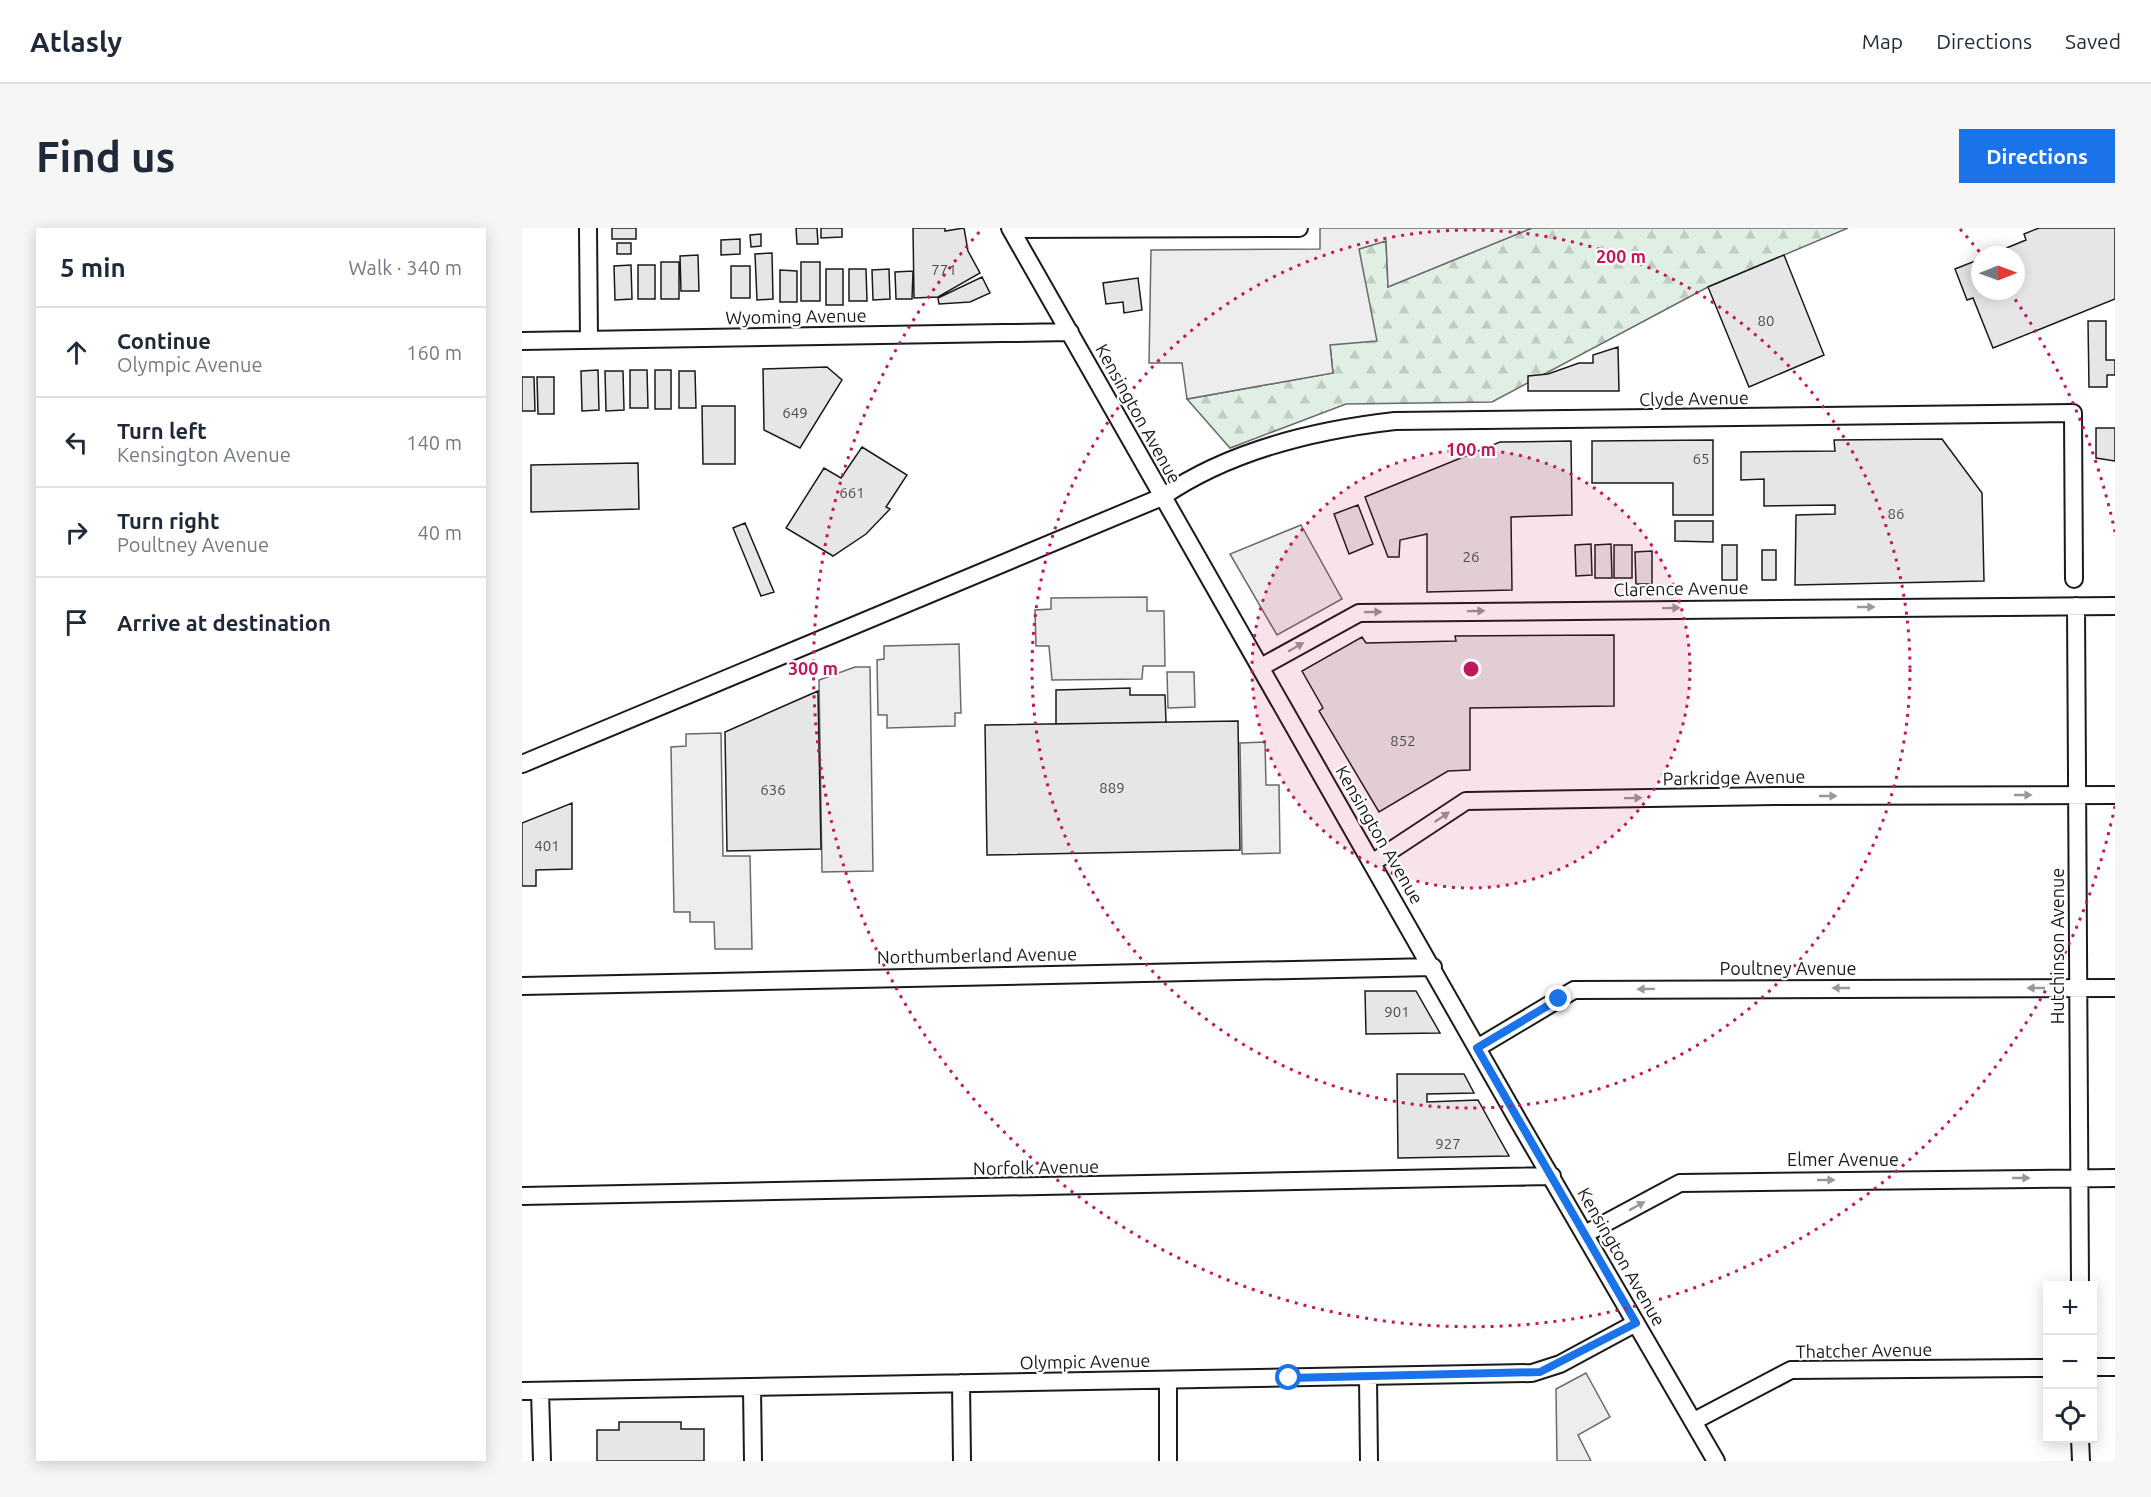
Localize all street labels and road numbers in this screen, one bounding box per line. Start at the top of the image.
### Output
street label: Wyoming Avenue [725,305,867,327]
street label: Kensington Avenue [1092,340,1186,487]
street label: Clyde Avenue [1639,387,1749,409]
street label: Clarence Avenue [1613,577,1749,599]
street label: Kensington Avenue [1332,762,1428,907]
street label: Parkridge Avenue [1663,766,1805,788]
street label: Hutchinson Avenue [2047,868,2067,1024]
street label: Northumberland Avenue [877,943,1077,967]
street label: Poultney Avenue [1720,958,1856,978]
street label: Elmer Avenue [1787,1149,1899,1169]
street label: Norfolk Avenue [973,1156,1099,1178]
street label: Kensington Avenue [1574,1184,1670,1329]
street label: Thatcher Avenue [1795,1339,1933,1361]
street label: Olympic Avenue [1019,1350,1151,1372]

